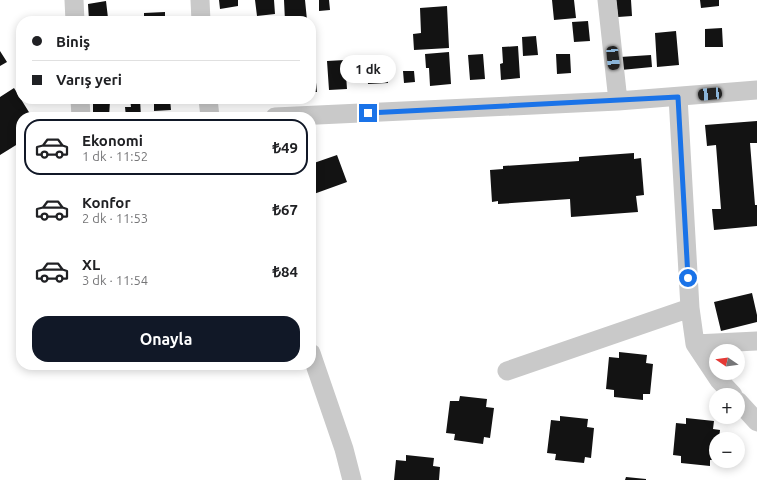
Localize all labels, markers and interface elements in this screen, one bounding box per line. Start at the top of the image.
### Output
text: Biniş [56,33,90,50]
car [606,45,620,71]
callout: 1 dk [340,55,396,83]
text: 1 dk [355,62,381,76]
text: Varış yeri [56,71,122,88]
car [698,87,722,101]
route end [359,104,377,122]
icon: car [34,129,70,165]
text: Ekonomi [82,132,143,149]
text: ₺49 [272,139,298,156]
text: 1 dk · 11:52 [82,149,148,163]
icon: car [34,191,70,227]
text: Konfor [82,194,131,211]
text: ₺67 [272,201,298,218]
text: 2 dk · 11:53 [82,211,148,225]
icon: car [34,253,70,289]
text: XL [82,256,100,273]
text: ₺84 [272,263,298,280]
route start [679,269,697,287]
text: 3 dk · 11:54 [82,273,148,287]
button: Onayla [32,316,300,362]
north arrow [709,344,745,380]
map controls [709,344,745,468]
button: + [709,388,745,424]
button: − [709,432,745,468]

